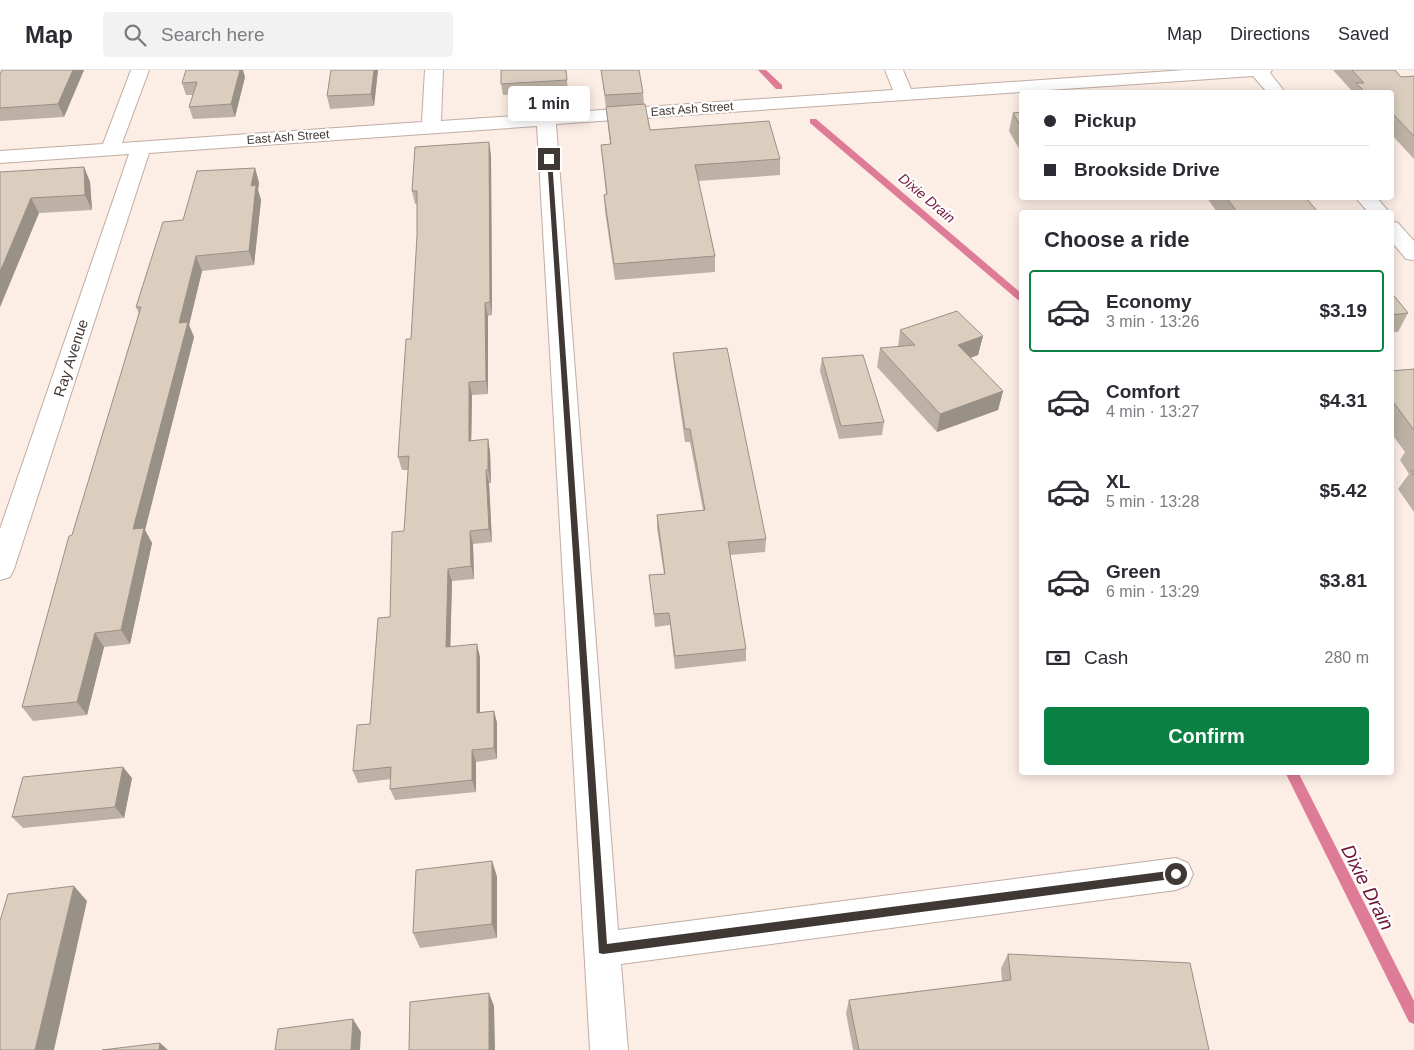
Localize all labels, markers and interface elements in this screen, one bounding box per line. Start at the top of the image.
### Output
search box [103,12,453,57]
text: Map [25,21,73,48]
icon: search [121,21,149,49]
text: Search here [161,24,265,45]
text: Map [1167,24,1202,44]
text: Directions [1230,24,1310,44]
text: Saved [1338,24,1389,44]
callout: 1 min [508,87,590,122]
text: 1 min [528,95,570,112]
street label: East Ash Street [650,99,734,119]
text: Pickup [1074,110,1136,131]
street label: East Ash Street [246,127,330,147]
route end [538,148,560,170]
text: Brookside Drive [1074,159,1220,180]
water label: Dixie Drain [896,170,959,226]
text: Choose a ride [1044,227,1189,252]
icon: car [1046,289,1091,334]
text: Economy [1106,291,1192,312]
text: $3.19 [1319,300,1367,321]
text: 3 min · 13:26 [1106,313,1199,330]
street label: Ray Avenue [50,317,91,399]
icon: car [1046,379,1091,424]
text: Comfort [1106,381,1180,402]
text: $4.31 [1319,390,1367,411]
text: 4 min · 13:27 [1106,403,1199,420]
icon: car [1046,469,1091,514]
text: XL [1106,471,1130,492]
text: $5.42 [1319,480,1367,501]
text: 5 min · 13:28 [1106,493,1199,510]
icon: car [1046,559,1091,604]
text: Green [1106,561,1161,582]
text: $3.81 [1319,570,1367,591]
text: 6 min · 13:29 [1106,583,1199,600]
icon: cash [1044,644,1072,672]
text: Cash [1084,647,1128,668]
text: 280 m [1325,649,1369,666]
button: Confirm [1044,707,1369,765]
water label: Dixie Drain [1337,841,1398,933]
route start [1165,863,1187,885]

